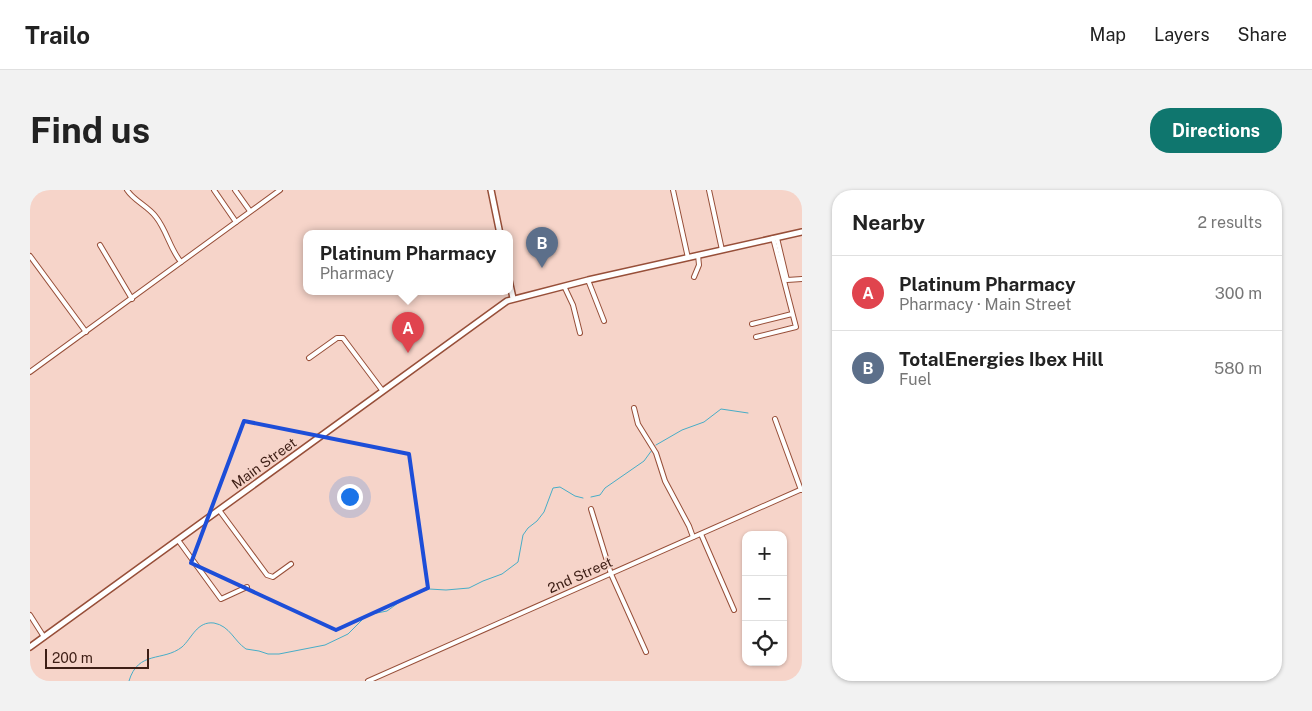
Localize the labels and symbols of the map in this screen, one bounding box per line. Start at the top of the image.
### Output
pin: B [526,227,558,268]
pin: A [392,312,424,353]
street label: Main Street [229,434,299,492]
your location [337,484,363,510]
street label: 2nd Street [545,554,615,596]
scale bar [45,646,149,669]

